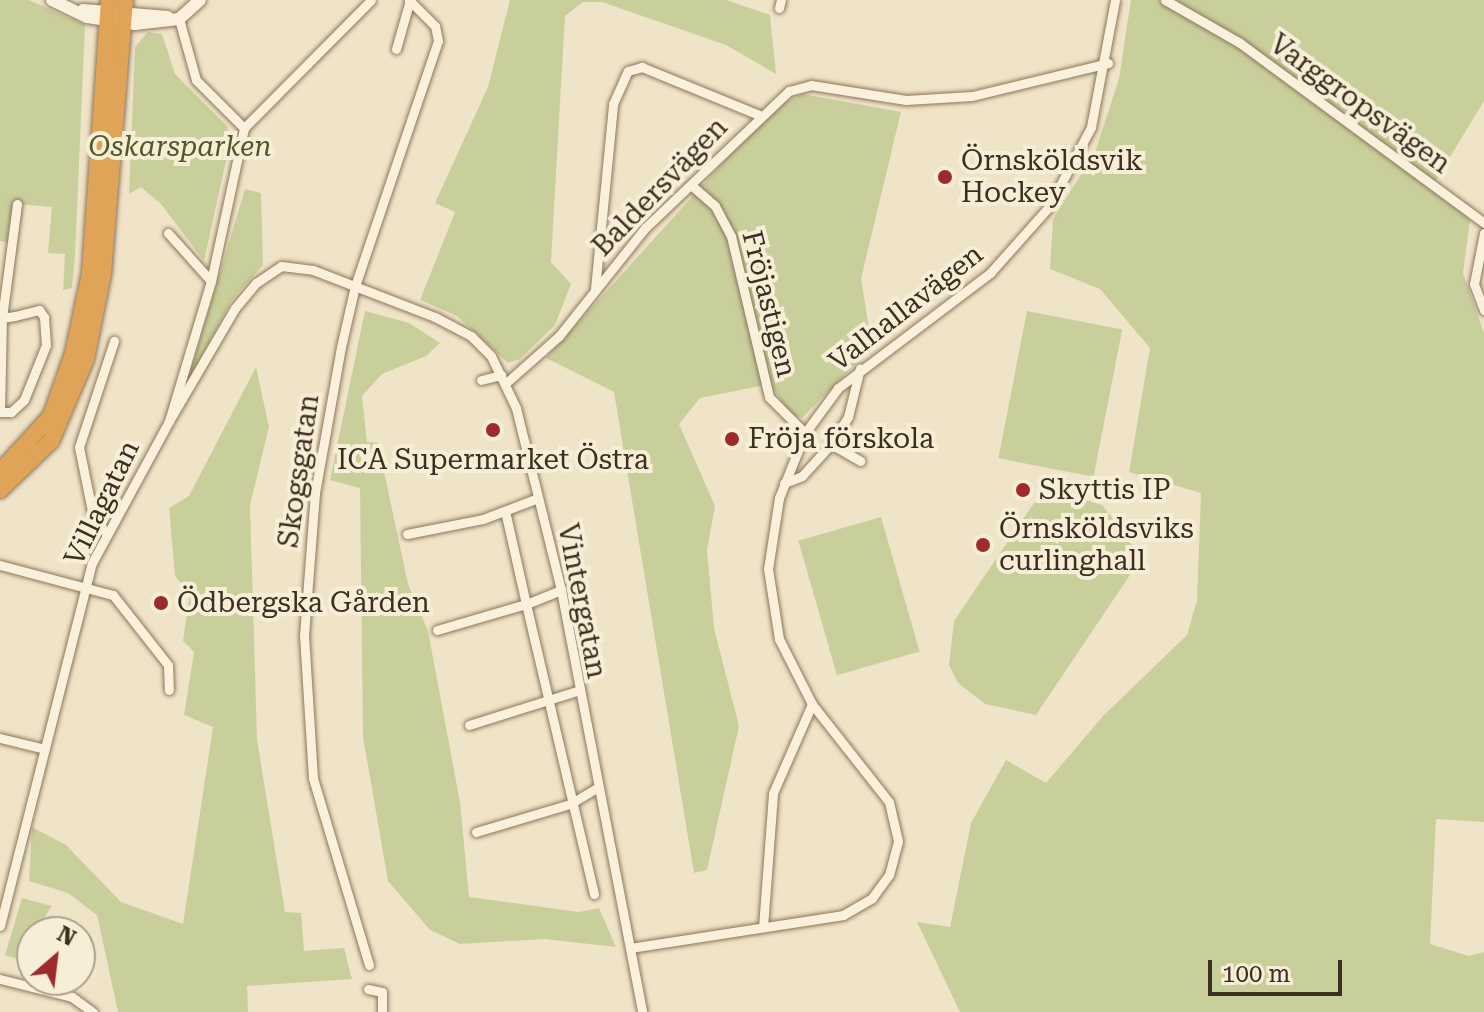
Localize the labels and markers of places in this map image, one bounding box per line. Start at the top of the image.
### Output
place label: Örnsköldsvik Hockey [961,144,1143,210]
marker: Örnsköldsvik Hockey [936,168,954,186]
marker: ICA Supermarket Östra [484,421,502,439]
place label: Fröja förskola [748,422,934,456]
marker: Fröja förskola [723,430,741,448]
place label: ICA Supermarket Östra [337,443,649,477]
place label: Skyttis IP [1039,473,1171,507]
marker: Skyttis IP [1014,481,1032,499]
place label: Örnsköldsviks curlinghall [999,512,1194,578]
marker: Örnsköldsviks curlinghall [974,536,992,554]
place label: Ödbergska Gården [177,586,430,620]
marker: Ödbergska Gården [152,594,170,612]

